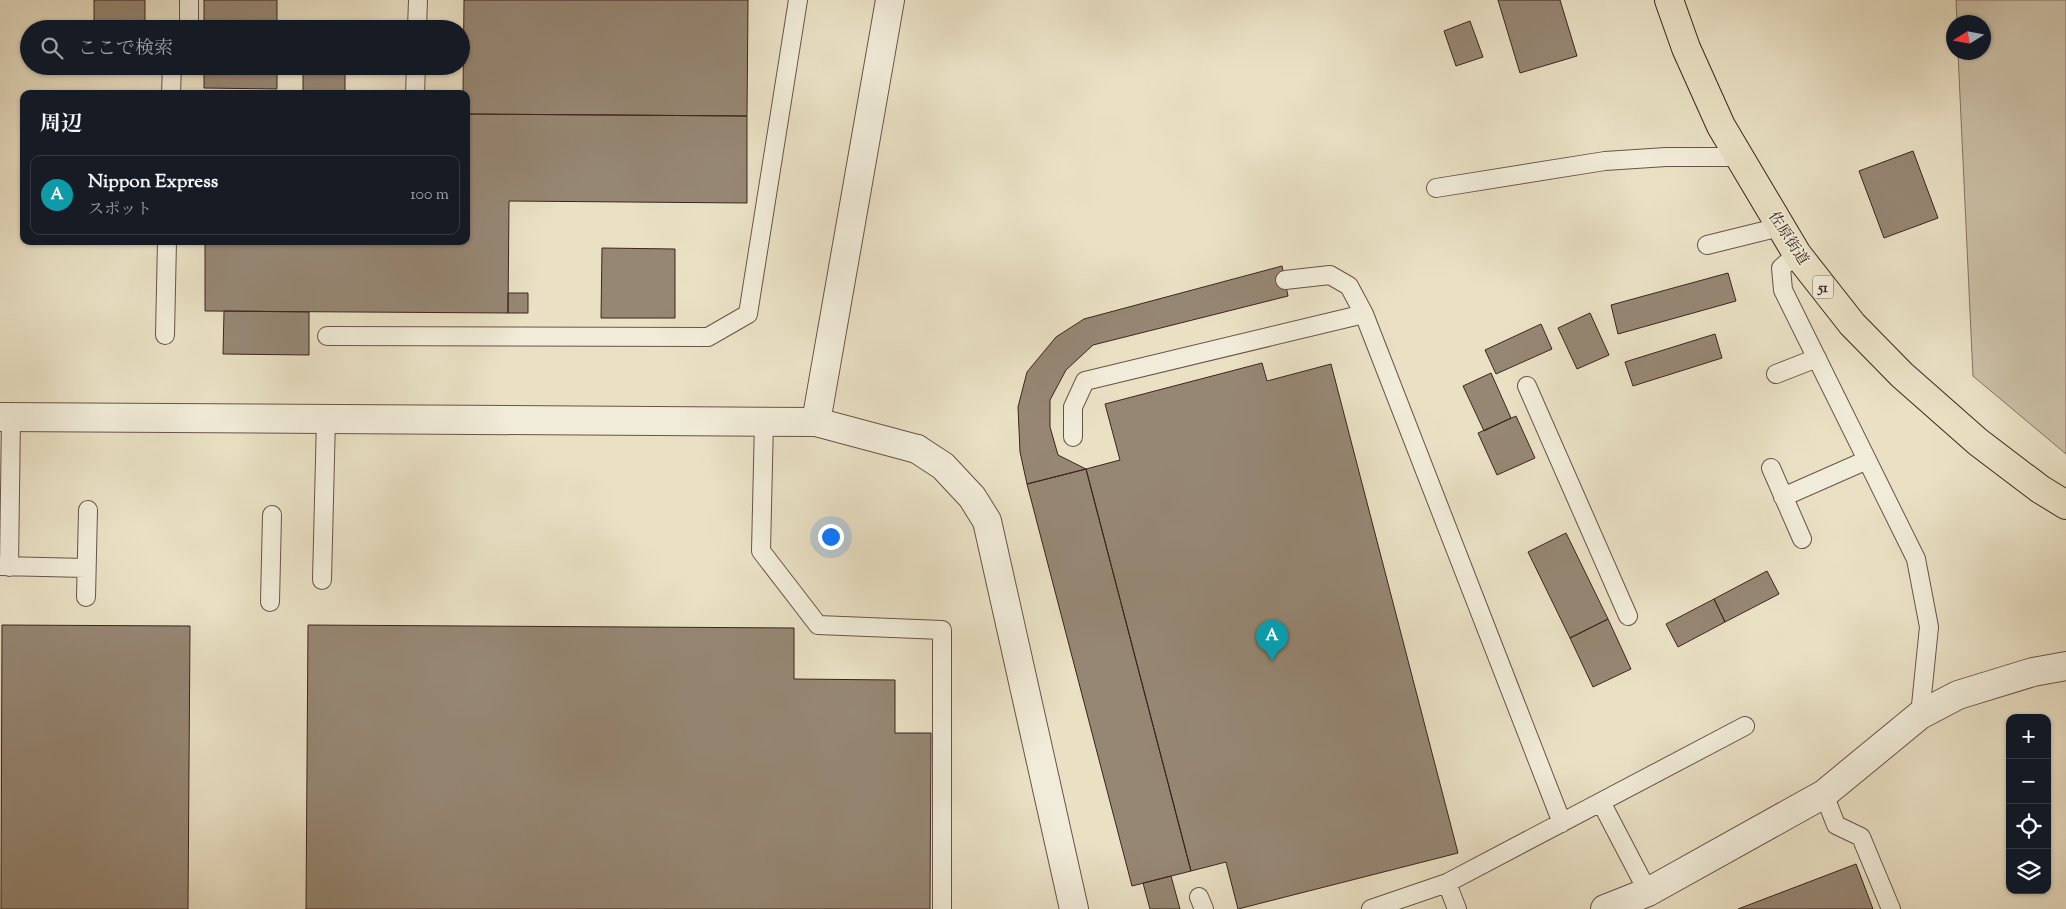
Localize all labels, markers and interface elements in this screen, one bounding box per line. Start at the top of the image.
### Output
north arrow [1946,15,1991,60]
search box [20,20,470,75]
icon: search [38,34,66,62]
text: ここで検索 [78,36,173,63]
text: 周辺 [40,110,82,140]
text: Nippon Express [88,169,218,196]
text: A [51,184,64,207]
text: 100 m [410,184,449,207]
text: スポット [88,199,152,222]
street label: 佐原街道 [1763,208,1813,270]
road number: 51 [1813,276,1833,298]
your location [818,524,844,550]
pin: A [1256,620,1288,661]
map controls [2006,714,2051,894]
button: + [2006,714,2051,759]
button: − [2006,759,2051,804]
button: locate [2006,804,2051,849]
button: layers [2006,849,2051,894]

